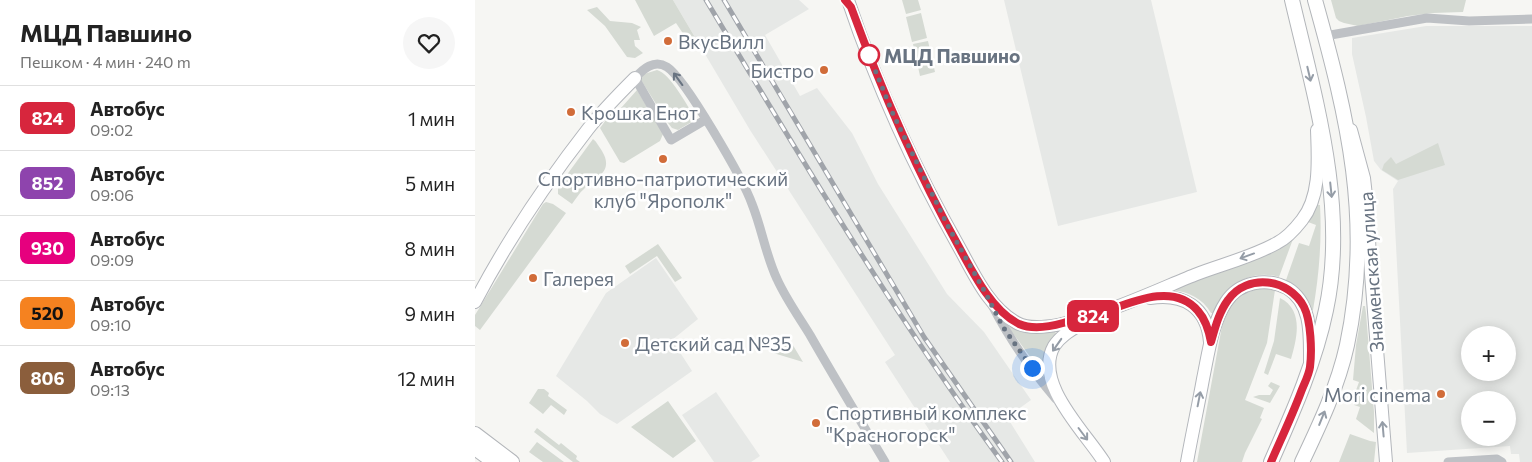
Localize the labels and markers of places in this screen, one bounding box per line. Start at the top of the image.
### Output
place label: ВкусВилл [678,30,764,53]
marker: ВкусВилл [662,35,674,47]
marker: МЦД Павшино [858,44,880,66]
place label: МЦД Павшино [884,44,1020,67]
place label: Бистро [750,59,814,82]
marker: Бистро [818,64,830,76]
place label: Крошка Енот [581,101,698,124]
marker: Крошка Енот [565,106,577,118]
marker: Спортивно-патриотический клуб "Ярополк" [657,153,669,165]
place label: Спортивно-патриотический клуб "Ярополк" [538,167,788,212]
place label: Галерея [543,267,614,290]
marker: Галерея [527,272,539,284]
place label: Детский сад №35 [635,332,792,355]
marker: Детский сад №35 [619,337,631,349]
place label: Mori cinema [1324,383,1431,406]
marker: Mori cinema [1435,388,1447,400]
place label: Спортивный комплекс "Красногорск" [826,401,1027,446]
marker: Спортивный комплекс "Красногорск" [810,417,822,429]

